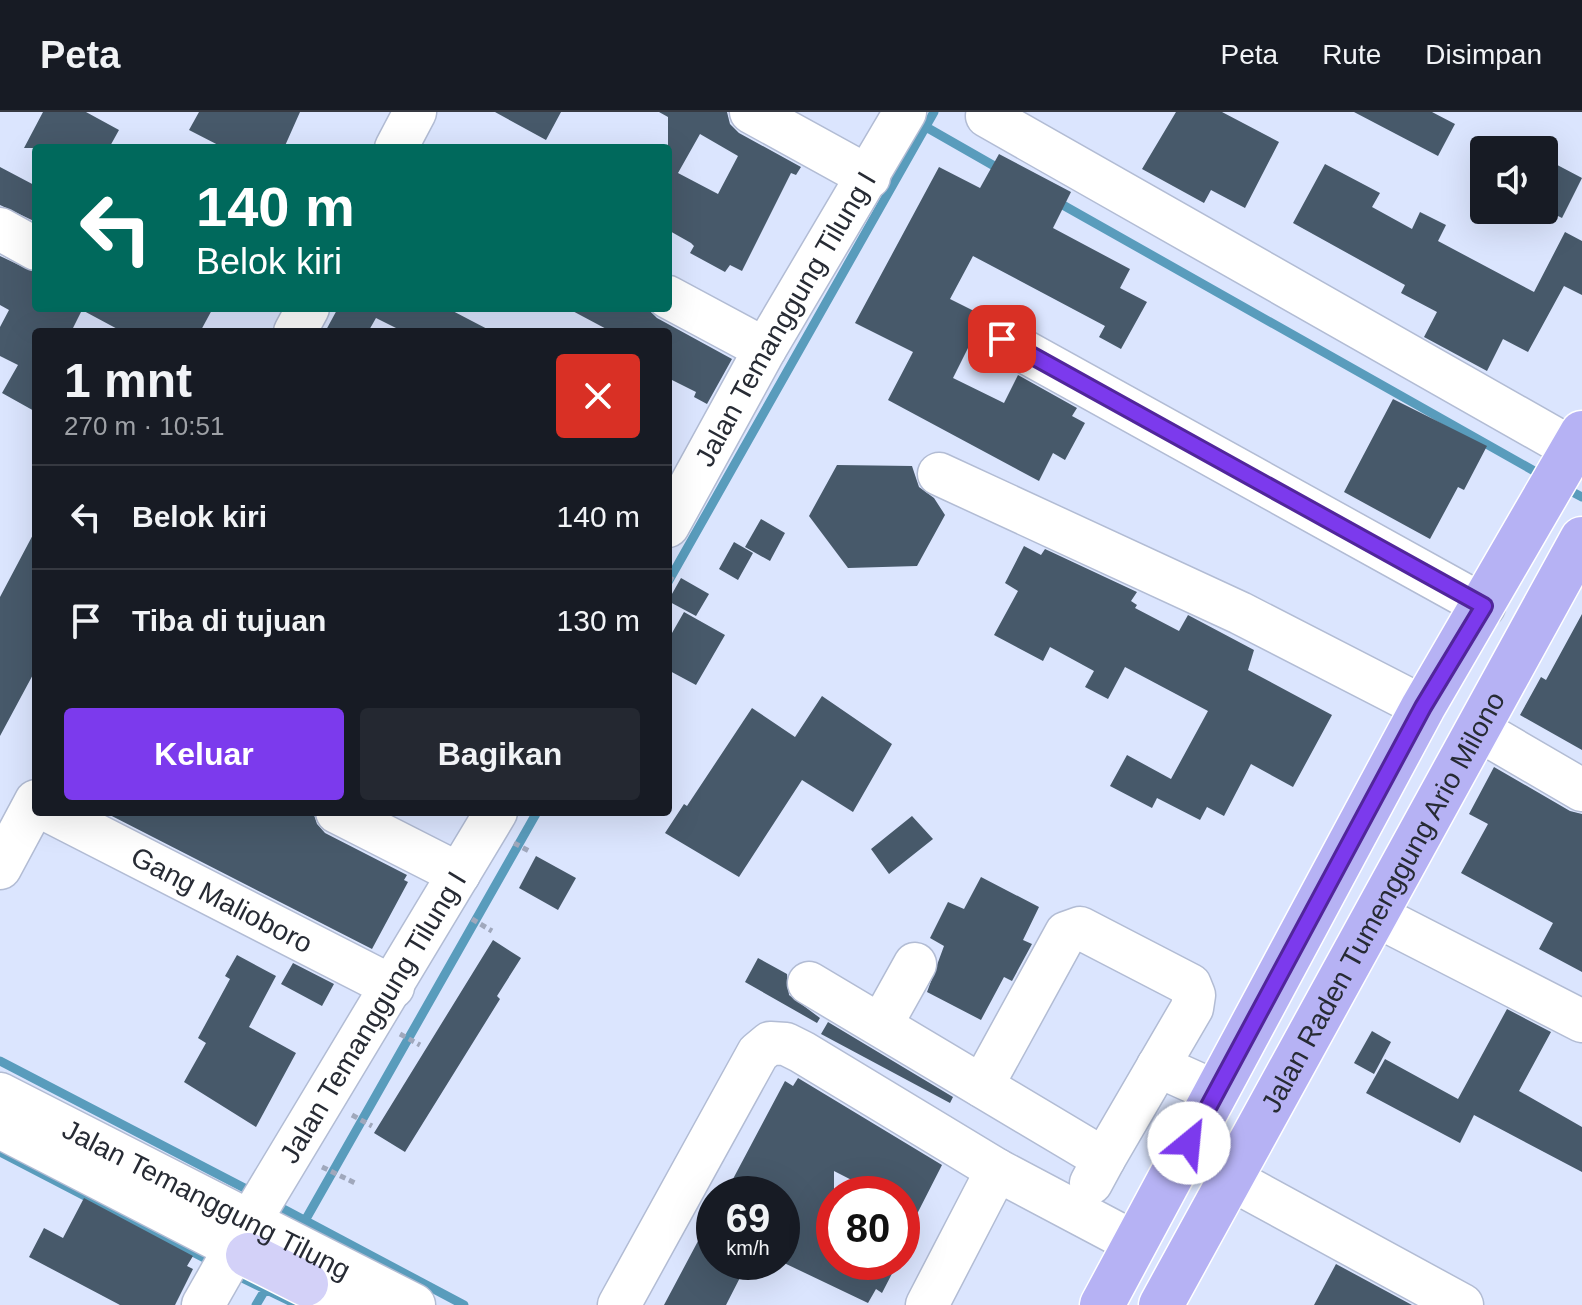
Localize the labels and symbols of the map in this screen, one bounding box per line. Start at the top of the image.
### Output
street label: Jalan Temanggung Tilung I [688,166,882,471]
pin [968,305,1036,373]
street label: Jalan Raden Tumenggung Ario Milono [1255,686,1511,1117]
street label: Gang Malioboro [126,840,318,959]
street label: Jalan Temanggung Tilung I [273,866,472,1168]
position arrow [1147,1101,1231,1185]
street label: Jalan Temanggung Tilung [58,1113,356,1286]
speed limit sign: 80 [816,1176,920,1280]

